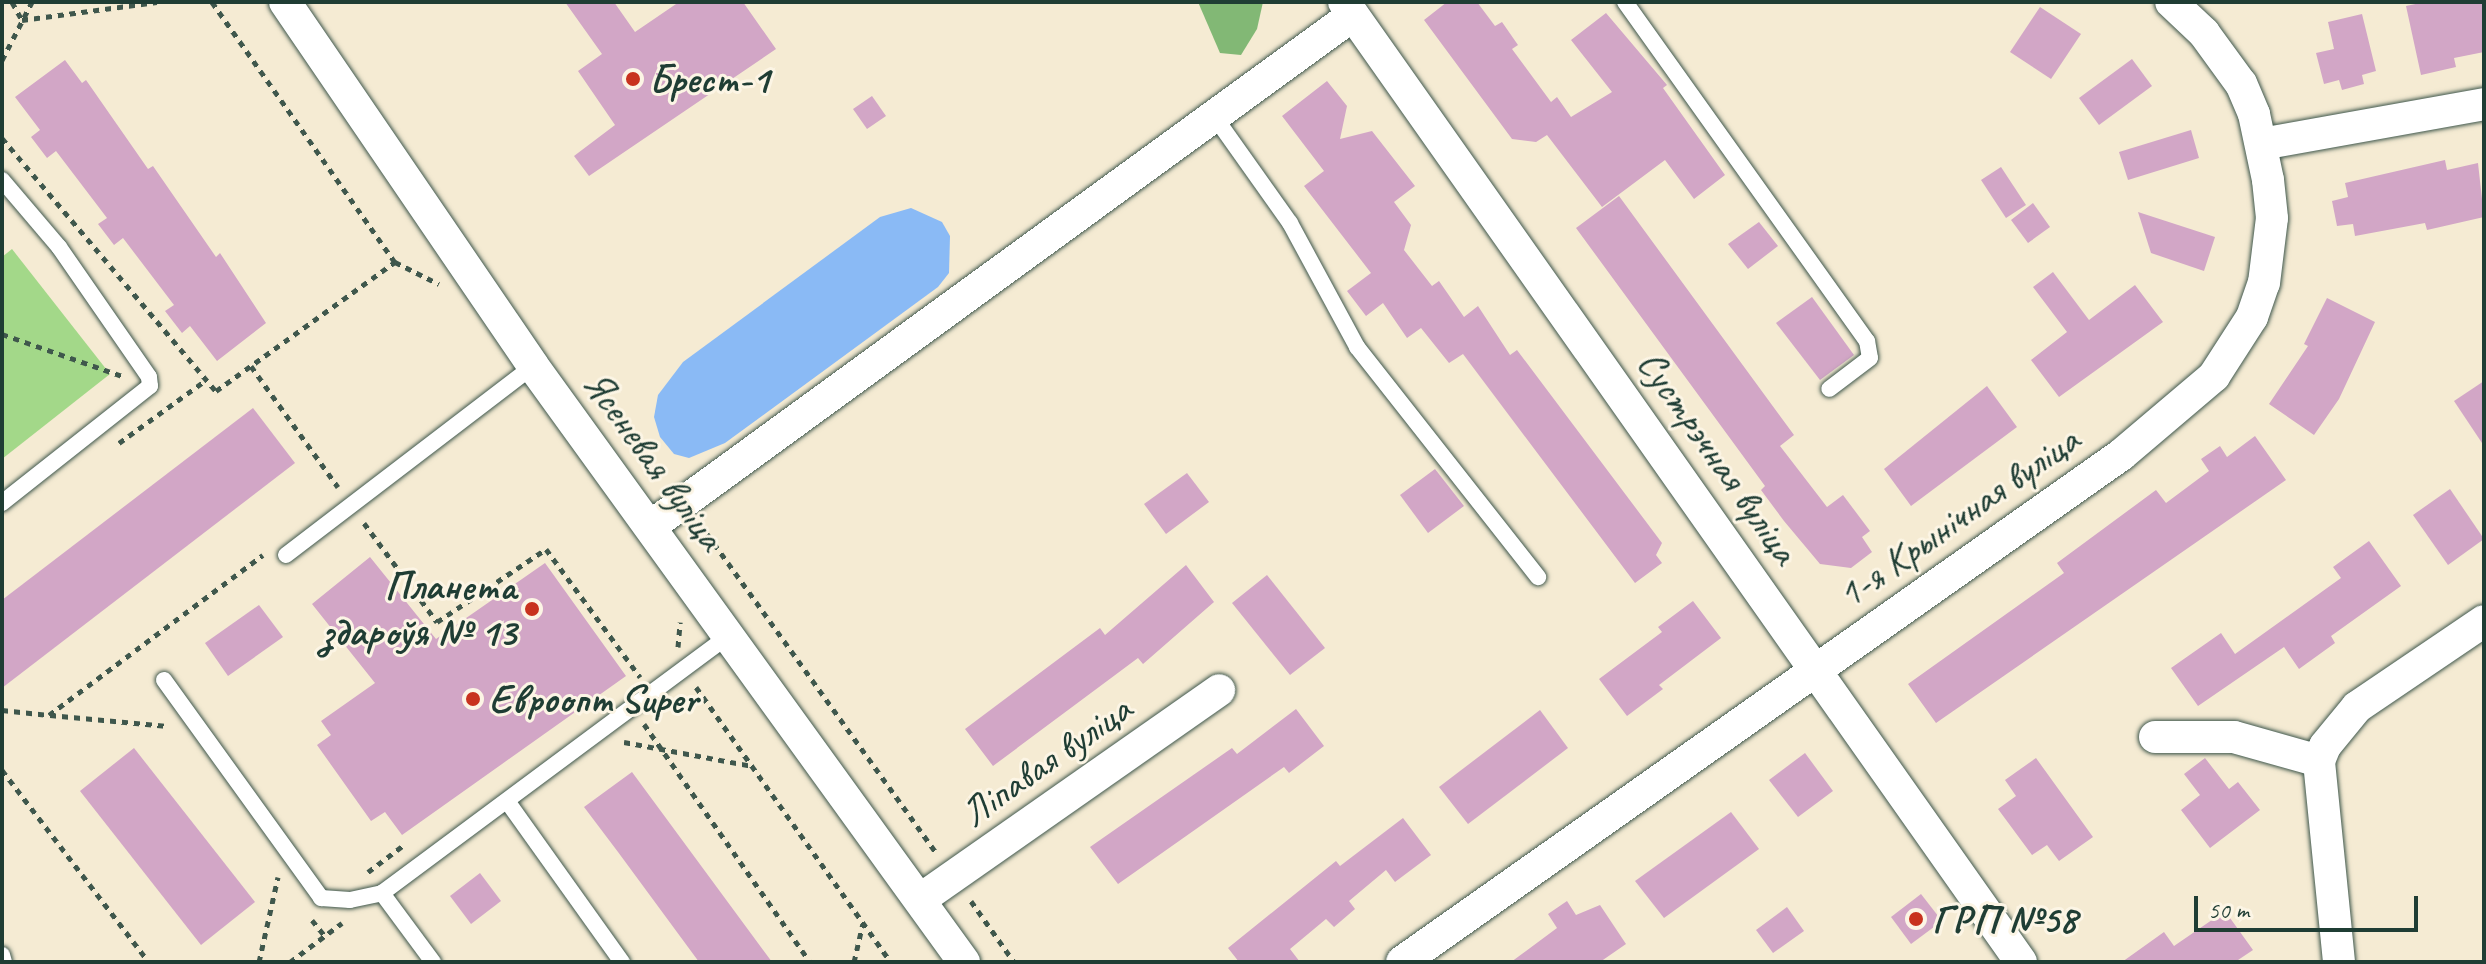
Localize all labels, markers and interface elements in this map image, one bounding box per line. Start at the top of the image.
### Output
place label: Брест-1 [649,55,769,103]
marker: Брест-1 [624,70,642,88]
street label: Сустрэчная вуліца [1628,342,1808,572]
street label: Ясеневая вуліца [573,361,735,559]
street label: 1-я Крынічная вуліца [1829,417,2087,617]
place label: Планета здароўя № 13 [321,562,516,656]
marker: Планета здароўя № 13 [523,600,541,618]
place label: Евроопт Super [489,675,697,723]
street label: Ліпавая вуліца [953,686,1139,836]
marker: Евроопт Super [464,690,482,708]
scale bar [2198,880,2422,930]
place label: ГРП №58 [1932,895,2077,943]
text: 50 m [2208,895,2249,925]
marker: ГРП №58 [1907,910,1925,928]

